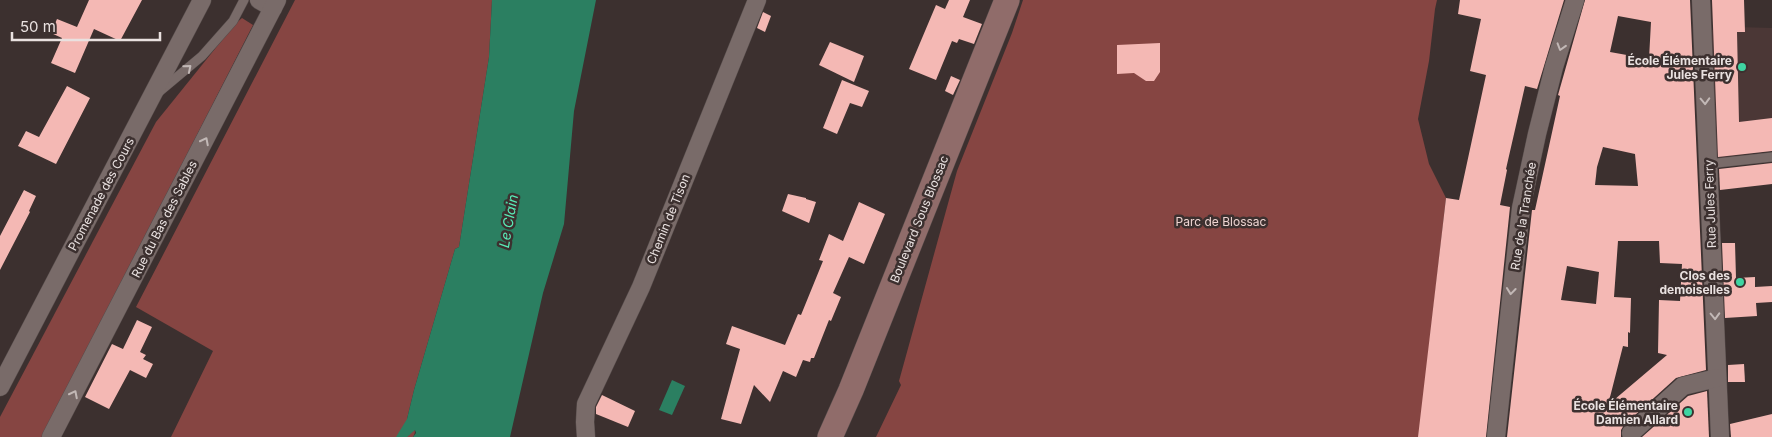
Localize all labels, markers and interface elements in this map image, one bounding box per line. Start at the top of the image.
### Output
scale bar [12,10,160,42]
text: 50 m [20,17,56,36]
one-way arrow [1556,42,1566,50]
place label: École Élémentaire Jules Ferry [1627,53,1733,82]
marker: École Élémentaire Jules Ferry [1736,61,1748,73]
one-way arrow [182,65,191,73]
one-way arrow [1700,97,1711,105]
street label: Promenade des Cours [65,135,137,253]
one-way arrow [199,137,209,146]
street label: Boulevard Sous Blossac [887,153,952,285]
street label: Rue du Bas des Sables [128,158,200,280]
street label: Rue Jules Ferry [1701,159,1719,248]
street label: Rue de la Tranchée [1507,161,1539,271]
street label: Chemin de Tison [643,172,693,266]
water label: Le Clain [495,193,521,249]
park label: Parc de Blossac [1176,214,1267,229]
place label: Clos des demoiselles [1659,268,1730,297]
marker: Clos des demoiselles [1734,276,1746,288]
one-way arrow [1506,287,1517,295]
one-way arrow [1709,312,1720,320]
one-way arrow [68,390,78,399]
place label: École Élémentaire Damien Allard [1573,398,1678,427]
marker: École Élémentaire Damien Allard [1682,406,1694,418]

